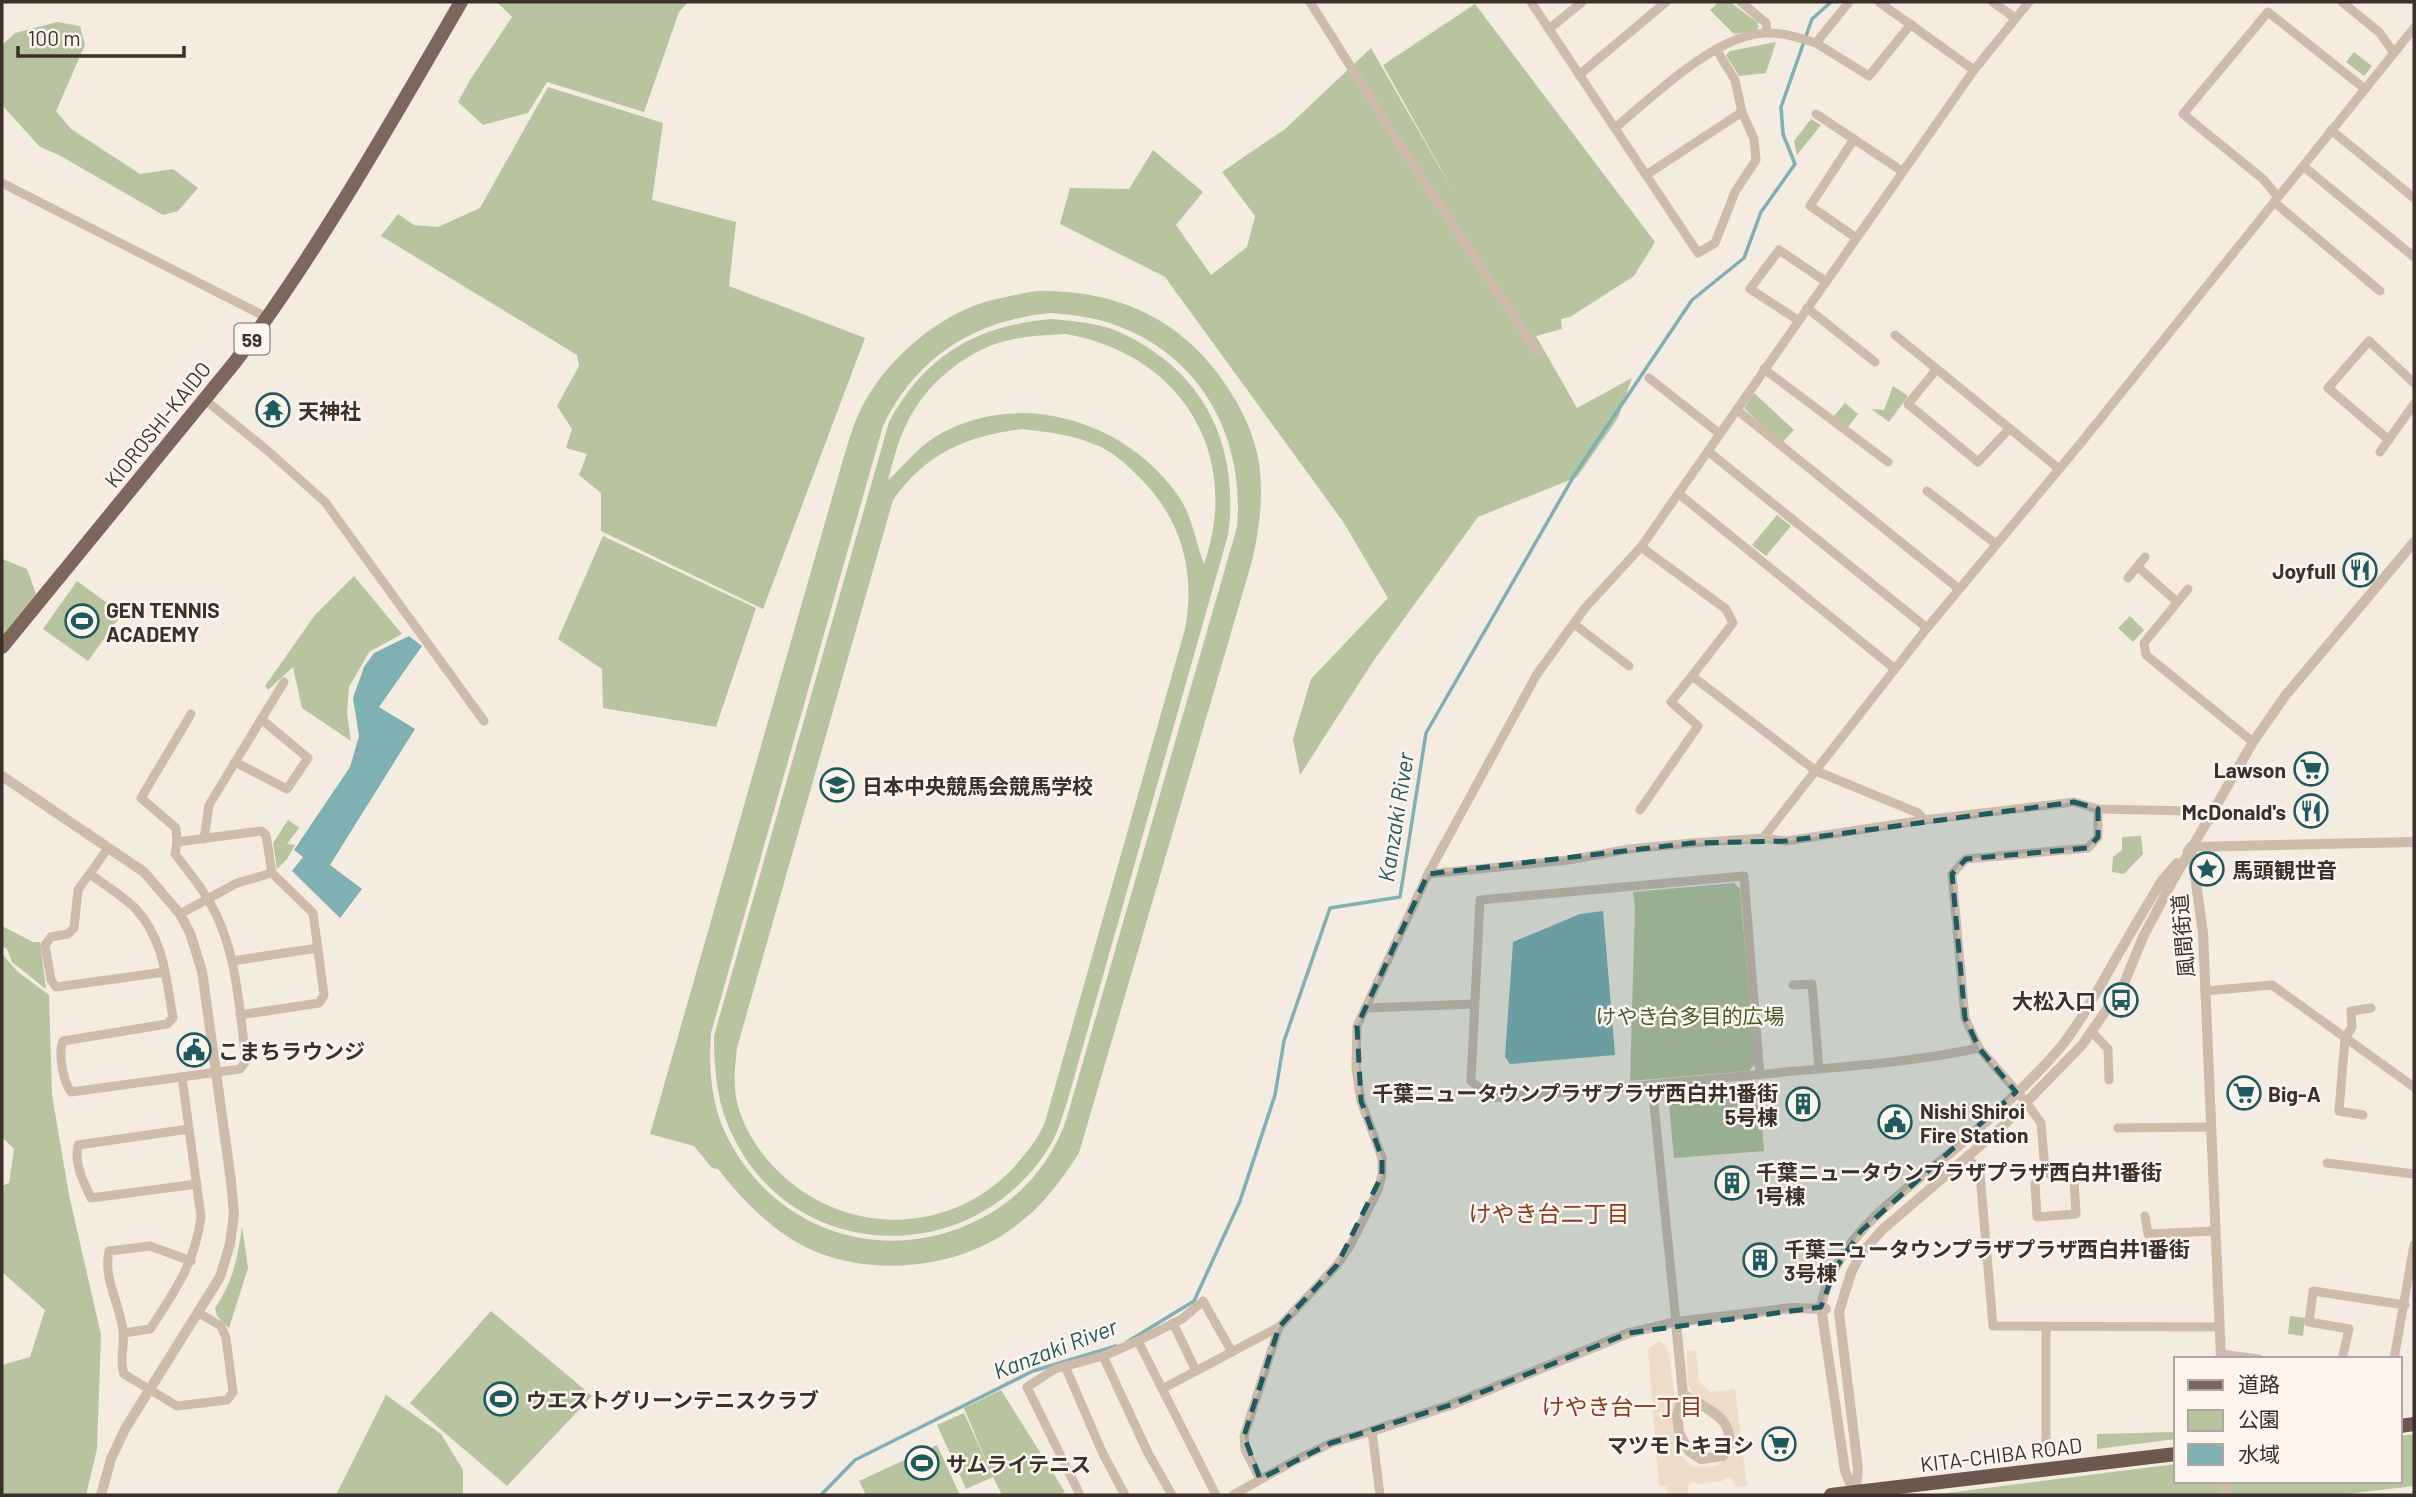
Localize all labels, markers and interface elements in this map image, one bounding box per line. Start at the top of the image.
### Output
scale bar [18,14,184,58]
text: 100 m [28,25,81,50]
road number: 59 [234,324,270,354]
street label: KIOROSHI-KAIDO [99,356,215,492]
temple icon: 天神社 [254,391,292,429]
place label: 天神社 [298,398,361,423]
restaurant icon: Joyfull [2341,551,2379,589]
place label: Joyfull [2272,558,2336,583]
place label: GEN TENNIS ACADEMY [106,597,220,646]
sports icon: GEN TENNIS ACADEMY [63,602,101,640]
water label: Kanzaki River [1371,749,1419,884]
supermarket icon: Lawson [2292,750,2330,788]
place label: Lawson [2214,757,2286,782]
school or university icon: 日本中央競馬会競馬学校 [818,766,856,804]
place label: 日本中央競馬会競馬学校 [862,773,1093,798]
restaurant icon: McDonald's [2292,792,2330,830]
place label: McDonald's [2182,799,2286,824]
place icon: 馬頭観世音 [2188,850,2226,888]
place label: 馬頭観世音 [2232,857,2337,882]
street label: 風間街道 [2166,893,2198,979]
bus stop icon: 大松入口 [2102,981,2140,1019]
place label: 大松入口 [2012,988,2096,1013]
park label: けやき台多目的広場 [1596,1003,1785,1028]
public building icon: こまちラウンジ [175,1031,213,1069]
place label: こまちラウンジ [218,1038,365,1063]
supermarket icon: Big-A [2225,1074,2263,1112]
place label: 千葉ニュータウンプラザプラザ西白井1番街 5号棟 [1372,1080,1778,1129]
place label: Big-A [2268,1081,2321,1106]
building icon: 千葉ニュータウンプラザプラザ西白井1番街 5号棟 [1784,1085,1822,1123]
place label: Nishi Shiroi Fire Station [1920,1098,2028,1147]
public building icon: Nishi Shiroi Fire Station [1876,1103,1914,1141]
place label: 千葉ニュータウンプラザプラザ西白井1番街 1号棟 [1756,1159,2162,1208]
building icon: 千葉ニュータウンプラザプラザ西白井1番街 1号棟 [1713,1164,1751,1202]
district label: けやき台二丁目 [1469,1199,1630,1227]
place label: 千葉ニュータウンプラザプラザ西白井1番街 3号棟 [1784,1236,2190,1285]
building icon: 千葉ニュータウンプラザプラザ西白井1番街 3号棟 [1741,1241,1779,1279]
water label: Kanzaki River [989,1311,1122,1384]
legend [2174,1357,2402,1483]
text: 道路 [2238,1371,2280,1396]
sports icon: ウエストグリーンテニスクラブ [482,1380,520,1418]
place label: ウエストグリーンテニスクラブ [526,1387,819,1412]
district label: けやき台一丁目 [1542,1392,1703,1420]
text: 公園 [2238,1406,2280,1431]
supermarket icon: マツモトキヨシ [1760,1425,1798,1463]
place label: マツモトキヨシ [1607,1432,1754,1457]
street label: KITA-CHIBA ROAD [1919,1432,2083,1476]
text: 水域 [2238,1441,2280,1466]
sports icon: サムライテニス [903,1444,941,1482]
place label: サムライテニス [946,1451,1091,1476]

